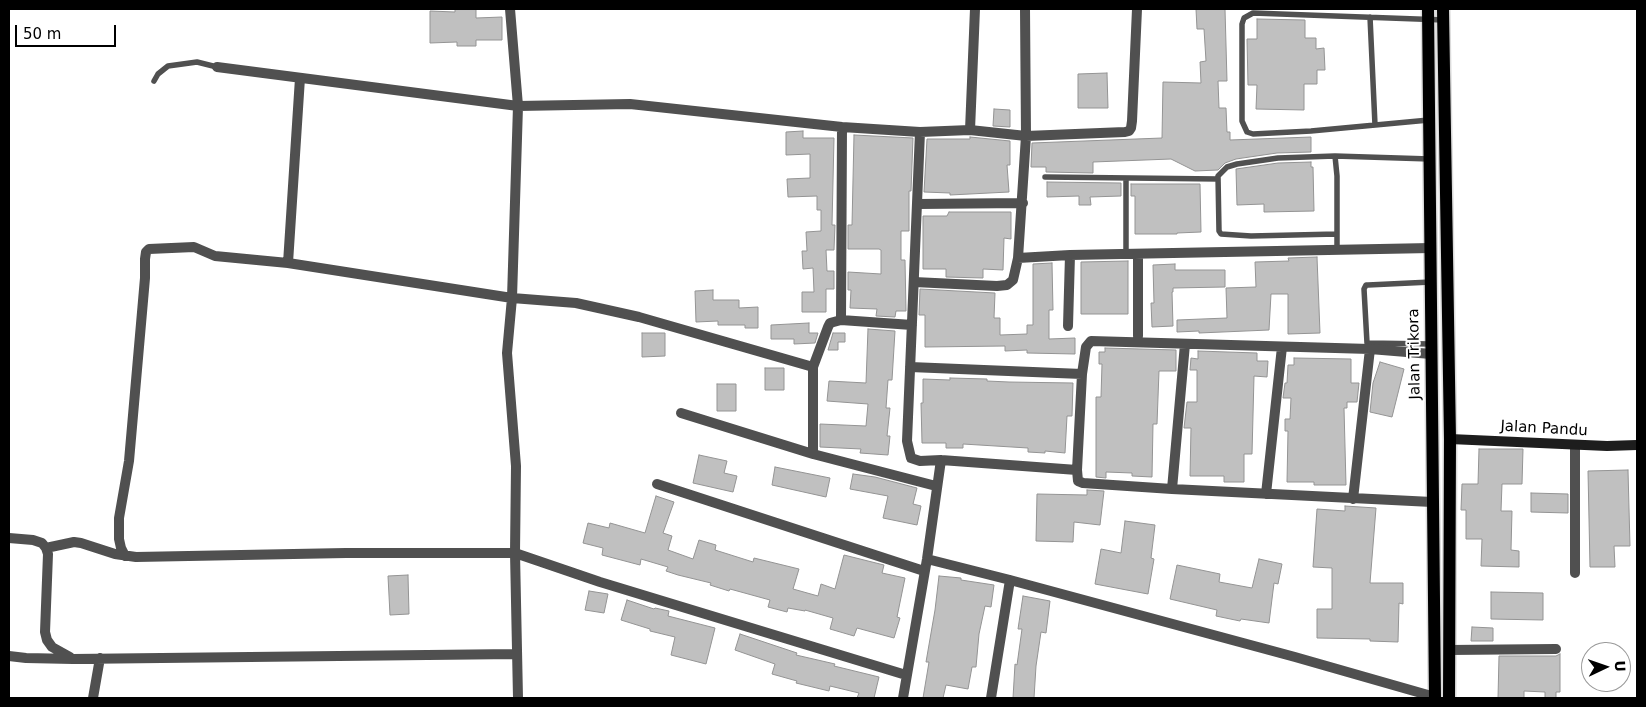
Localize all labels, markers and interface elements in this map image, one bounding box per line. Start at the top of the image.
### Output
scale bar [18,15,119,47]
text: 50 m [23,25,61,43]
street label: Jalan Trikora [1405,308,1425,400]
street label: Jalan Pandu [1500,418,1588,440]
north arrow [1581,642,1631,692]
text: U [1612,660,1628,672]

